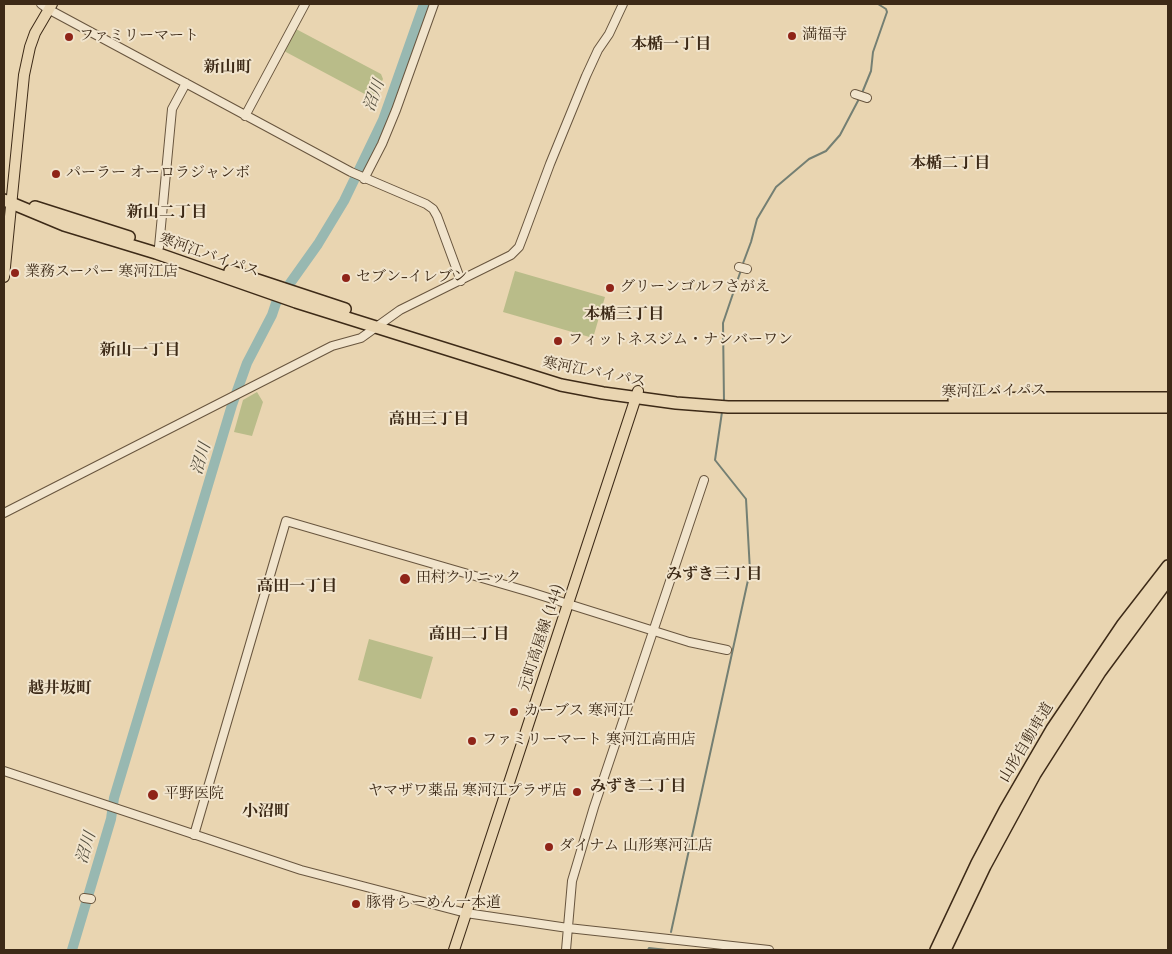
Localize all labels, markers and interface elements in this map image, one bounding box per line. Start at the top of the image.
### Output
place label: 満福寺 [802,27,847,45]
place label: ファミリーマート [79,28,199,46]
marker: 満福寺 [786,30,798,42]
marker: ファミリーマート [63,31,75,43]
district label: 本楯一丁目 [631,35,711,55]
district label: 新山町 [204,58,252,78]
water label: 沼川 [361,78,389,114]
district label: 本楯二丁目 [910,154,990,174]
place label: パーラー オーロラジャンボ [66,165,250,183]
marker: パーラー オーロラジャンボ [50,168,62,180]
district label: 新山二丁目 [127,203,207,223]
street label: 寒河江バイパス [156,230,262,282]
place label: 業務スーパー 寒河江店 [25,264,178,282]
marker: 業務スーパー 寒河江店 [9,267,21,279]
place label: セブン-イレブン [356,269,468,287]
marker: セブン-イレブン [340,272,352,284]
place label: グリーンゴルフさがえ [620,279,770,297]
marker: グリーンゴルフさがえ [604,282,616,294]
district label: 本楯三丁目 [584,305,664,325]
place label: フィットネスジム・ナンバーワン [568,332,793,350]
marker: フィットネスジム・ナンバーワン [552,335,564,347]
district label: 新山一丁目 [100,341,180,361]
street label: 寒河江バイパス [541,354,647,392]
street label: 寒河江バイパス [941,382,1047,402]
district label: 高田三丁目 [389,410,469,430]
water label: 沼川 [188,441,216,477]
district label: みずき三丁目 [666,565,762,585]
place label: 田村クリニック [416,570,521,588]
marker: 田村クリニック [398,572,412,586]
district label: 高田一丁目 [257,577,337,597]
street label: 元町高屋線 (144) [516,582,568,694]
district label: 高田二丁目 [429,625,509,645]
district label: 越井坂町 [28,679,92,699]
street label: 山形自動車道 [996,700,1058,786]
place label: カーブス 寒河江 [524,703,633,721]
marker: カーブス 寒河江 [508,706,520,718]
place label: ファミリーマート 寒河江高田店 [482,732,696,750]
marker: ファミリーマート 寒河江高田店 [466,735,478,747]
district label: みずき二丁目 [590,777,686,797]
place label: ヤマザワ薬品 寒河江プラザ店 [368,783,567,801]
place label: 平野医院 [164,786,224,804]
marker: ヤマザワ薬品 寒河江プラザ店 [571,786,583,798]
marker: 平野医院 [146,788,160,802]
district label: 小沼町 [242,802,290,822]
water label: 沼川 [73,830,101,866]
place label: ダイナム 山形寒河江店 [559,838,713,856]
marker: ダイナム 山形寒河江店 [543,841,555,853]
place label: 豚骨らーめん一本道 [366,895,501,913]
marker: 豚骨らーめん一本道 [350,898,362,910]

